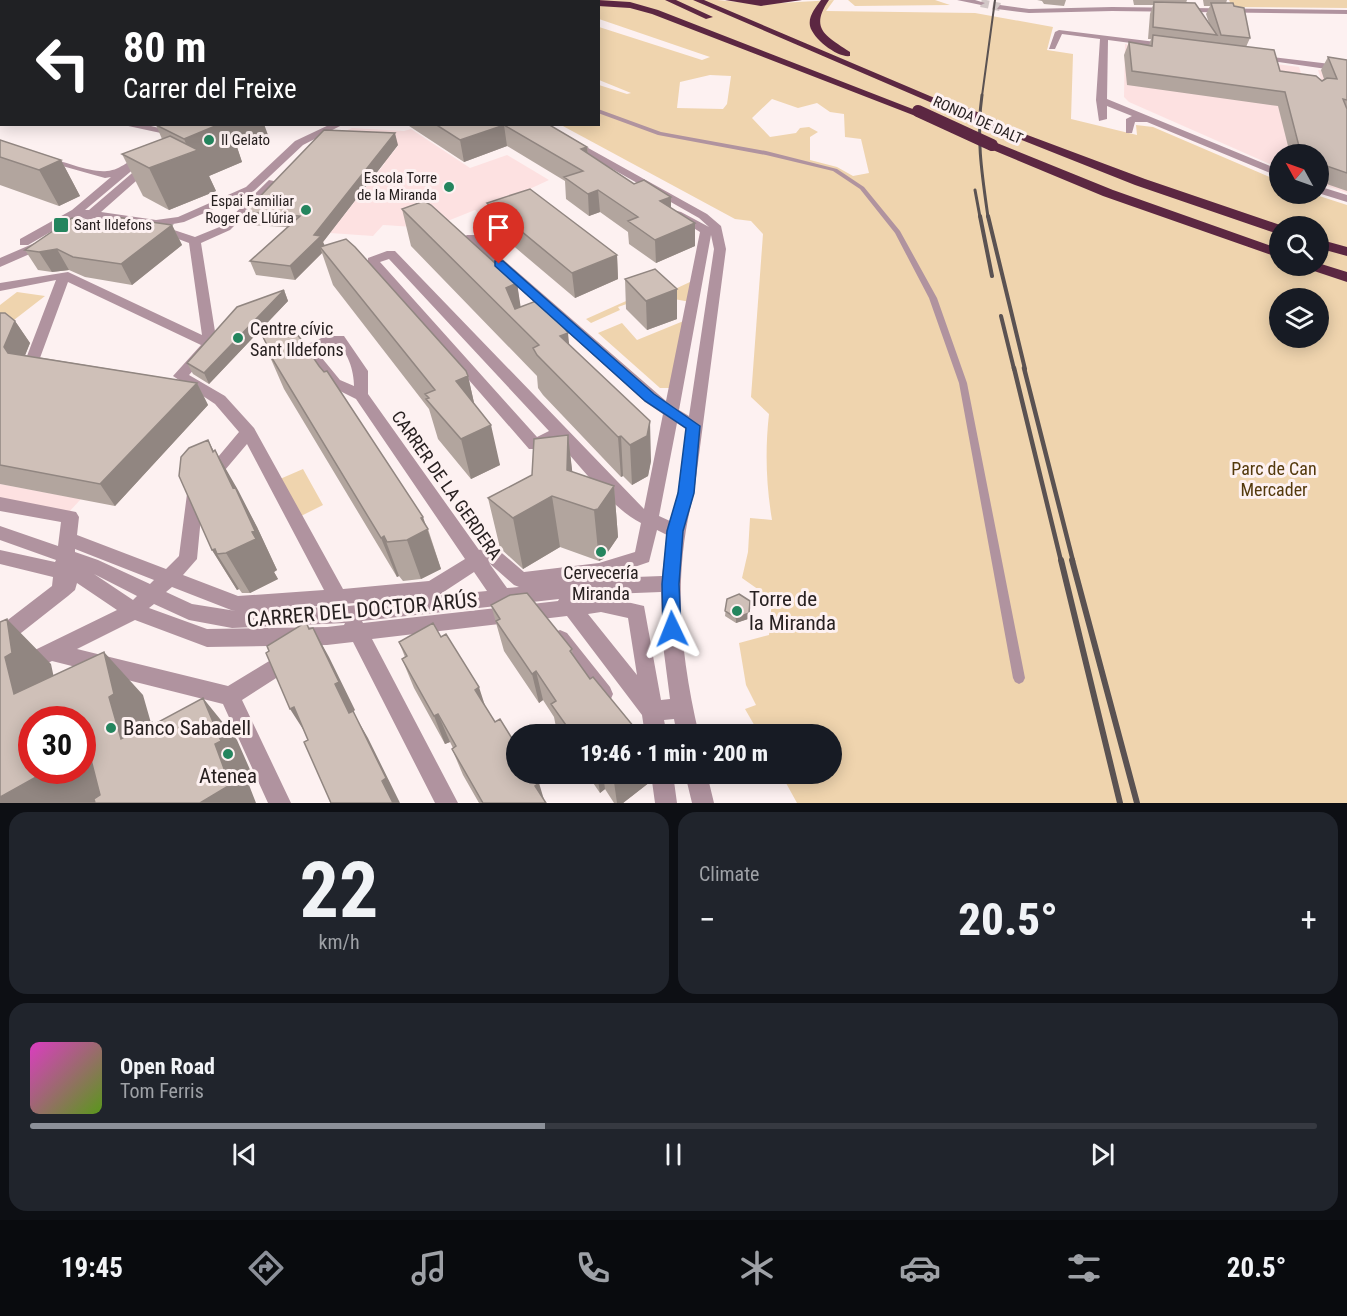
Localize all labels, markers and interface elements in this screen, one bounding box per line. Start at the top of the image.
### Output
text: 80 m [123,23,206,72]
icon: left [24,24,102,102]
text: Carrer del Freixe [123,73,297,105]
street label: RONDA DE DALT [930,92,1026,148]
place label: Il Gelato [221,131,270,149]
marker: Il Gelato [202,133,216,147]
north arrow [1269,144,1329,204]
map controls [1269,144,1329,348]
place label: Escola Torre de la Miranda [357,169,437,204]
marker: Escola Torre de la Miranda [442,180,456,194]
place label: Espai Familiar Roger de Llúria [205,192,294,227]
pin [473,202,524,264]
marker: Espai Familiar Roger de Llúria [299,203,313,217]
icon: arrive [482,211,515,244]
marker: Sant Ildefons [52,216,70,234]
place label: Sant Ildefons [74,216,152,234]
button: search [1269,216,1329,276]
button: layers [1269,288,1329,348]
place label: Centre cívic Sant Ildefons [250,318,344,360]
marker: Centre cívic Sant Ildefons [231,331,245,345]
street label: CARRER DE LA GERDERA [388,406,507,564]
park label: Parc de Can Mercader [1231,458,1317,500]
marker: Cervecería Miranda [594,545,608,559]
place label: Cervecería Miranda [563,562,639,604]
place label: Torre de la Miranda [749,587,836,635]
street label: CARRER DEL DOCTOR ARÚS [246,588,478,632]
position arrow [640,597,704,661]
marker: Torre de la Miranda [730,604,744,618]
speed limit sign: 30 [18,706,96,784]
place label: Banco Sabadell [123,716,251,740]
marker: Banco Sabadell [104,721,118,735]
text: 19:46 · 1 min · 200 m [580,741,768,766]
marker: Atenea [221,747,235,761]
place label: Atenea [199,764,257,788]
text: 22 [300,845,378,936]
text: Climate [699,862,759,886]
text: 20.5° [958,893,1058,946]
text: − [699,900,716,939]
text: + [1301,900,1317,939]
text: km/h [318,930,360,954]
text: Open Road [120,1054,215,1079]
text: Tom Ferris [120,1079,204,1103]
icon: previous [228,1138,261,1171]
icon: pause [657,1138,690,1171]
icon: next [1086,1138,1119,1171]
icon: directions [245,1247,287,1289]
icon: music [408,1247,450,1289]
icon: phone [572,1247,614,1289]
icon: climate [736,1247,778,1289]
icon: car [899,1247,941,1289]
icon: filters [1063,1247,1105,1289]
text: 19:45 [61,1252,123,1284]
text: 20.5° [1227,1252,1286,1284]

